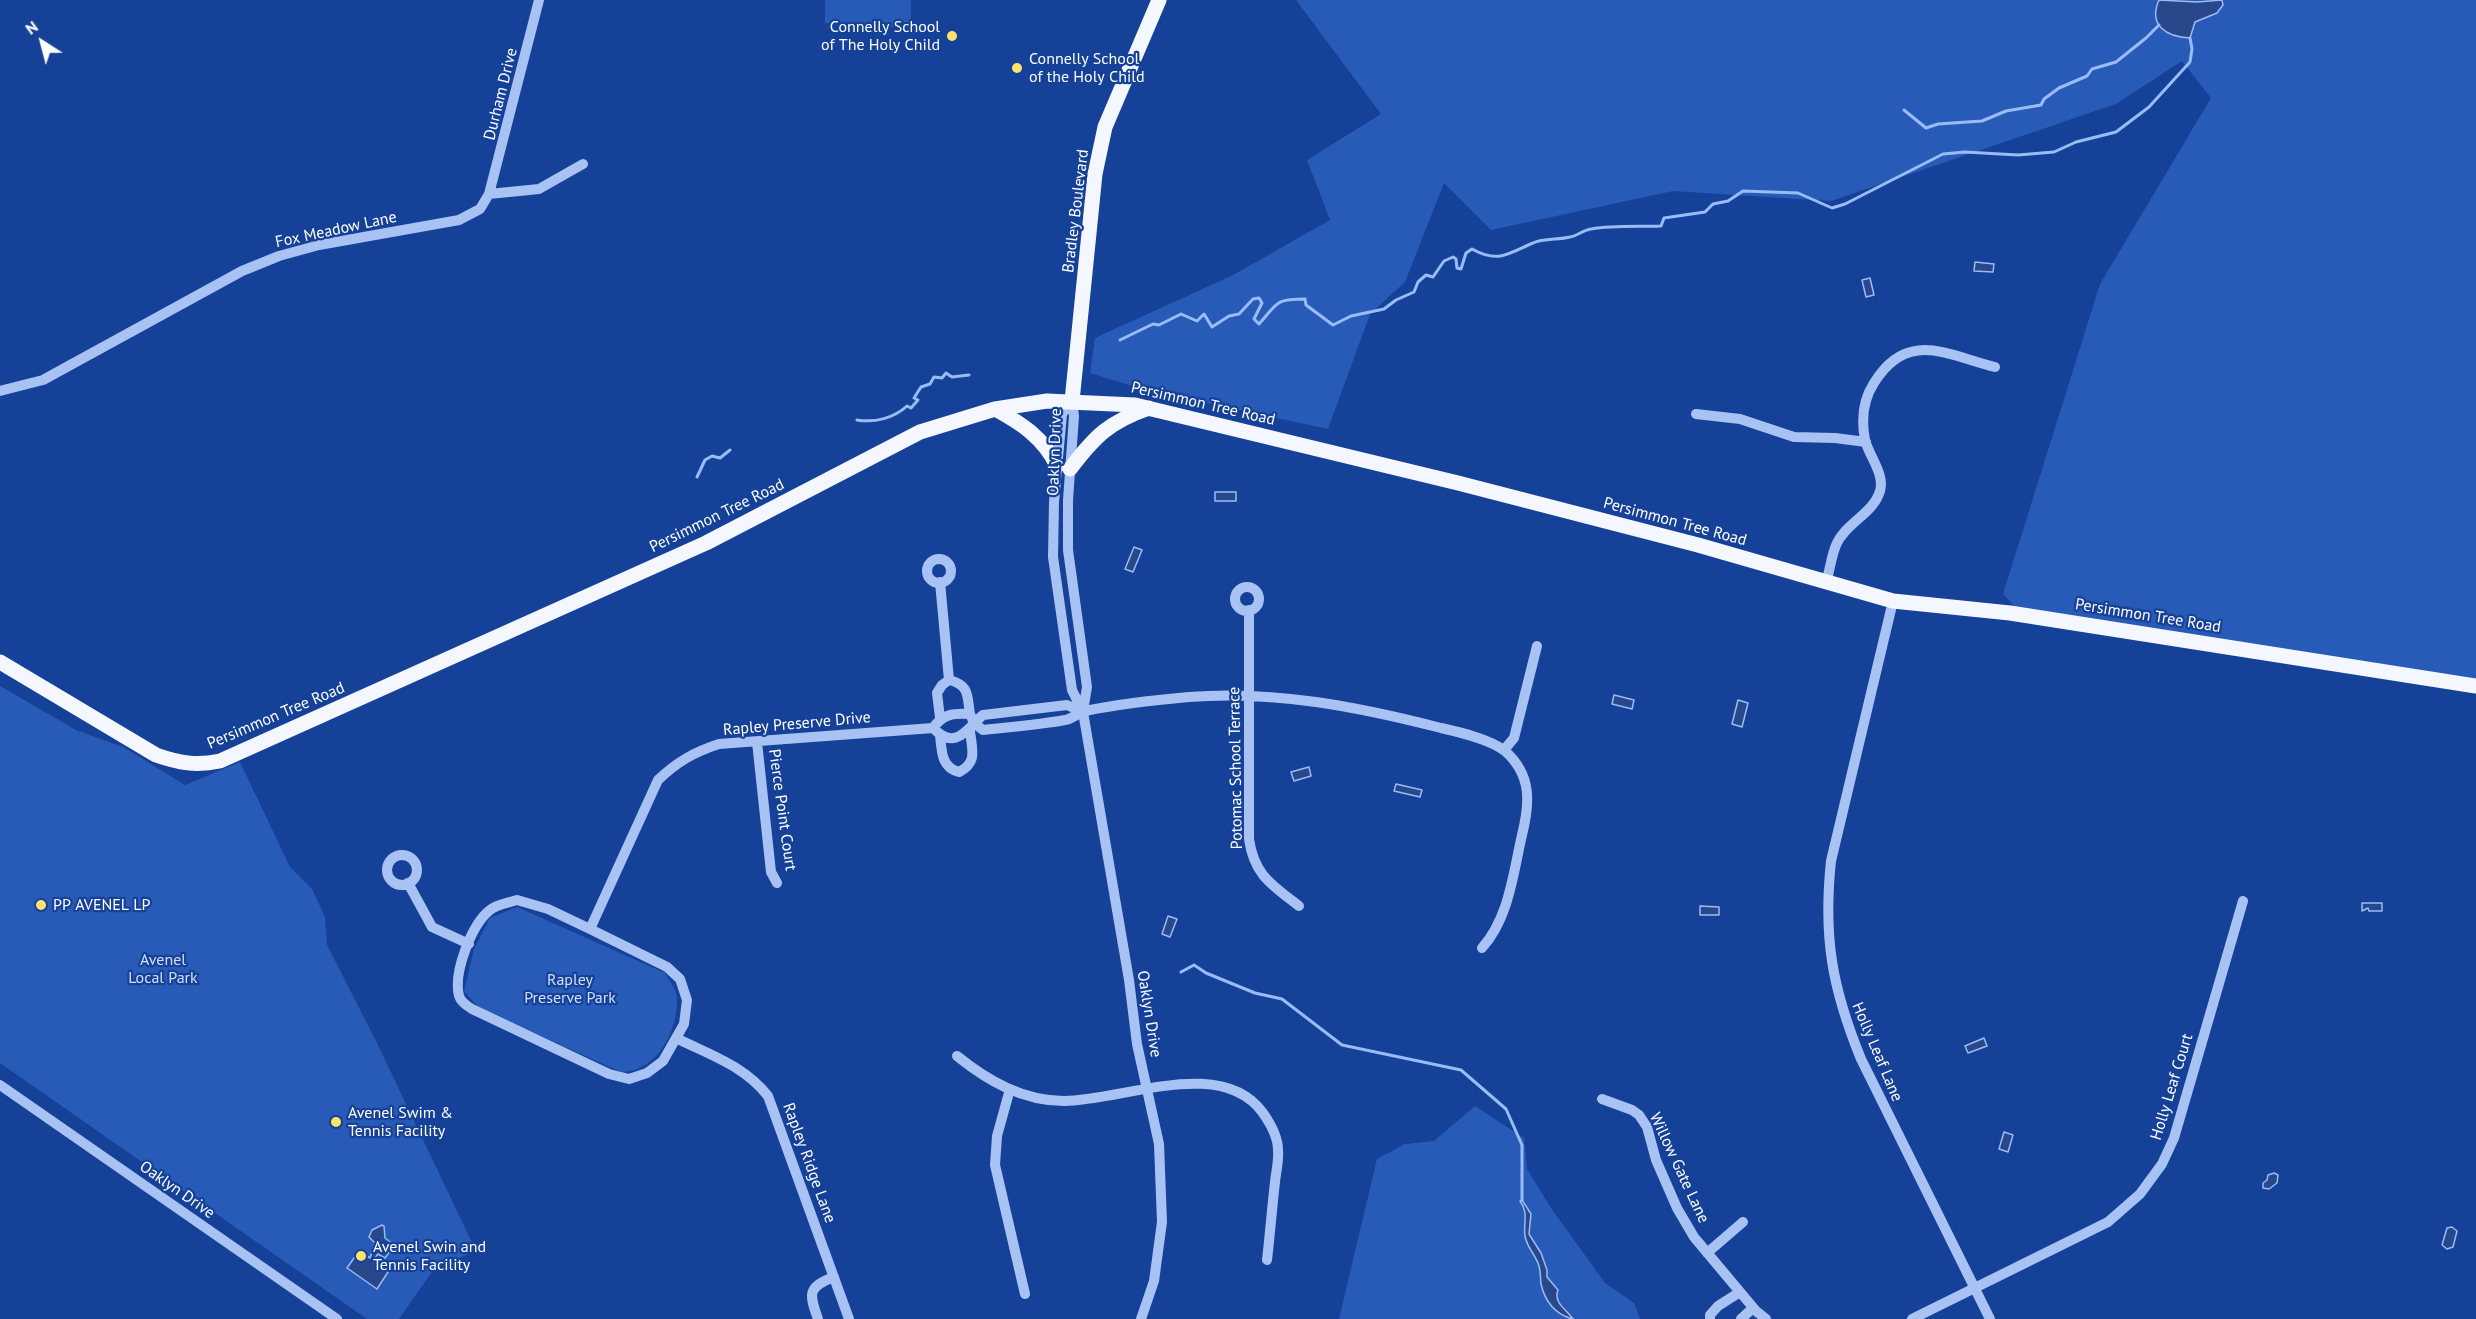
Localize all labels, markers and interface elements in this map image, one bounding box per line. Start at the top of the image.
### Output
north arrow [12,12,72,72]
text: N [21,16,42,39]
place label: Connelly School of The Holy Child [821,17,940,55]
marker: Connelly School of The Holy Child [945,29,959,43]
street label: Durham Drive [480,46,522,142]
place label: Connelly School of the Holy Child [1029,49,1145,87]
marker: Connelly School of the Holy Child [1010,61,1024,75]
street label: Bradley Boulevard [1059,148,1093,274]
street label: Fox Meadow Lane [274,208,398,252]
street label: Persimmon Tree Road [1129,378,1277,430]
street label: Oaklyn Drive [1044,408,1066,496]
street label: Persimmon Tree Road [647,475,787,557]
street label: Persimmon Tree Road [1601,494,1749,550]
street label: Persimmon Tree Road [2074,595,2222,637]
street label: Persimmon Tree Road [204,678,348,754]
street label: Potomac School Terrace [1225,687,1247,849]
street label: Rapley Preserve Drive [722,708,872,740]
street label: Pierce Point Court [764,748,800,872]
place label: PP AVENEL LP [53,895,151,915]
marker: PP AVENEL LP [34,898,48,912]
park label: Avenel Local Park [128,950,198,988]
street label: Oaklyn Drive [1133,969,1165,1059]
park label: Rapley Preserve Park [524,970,616,1008]
street label: Holly Leaf Lane [1847,999,1907,1105]
street label: Holly Leaf Court [2147,1031,2197,1143]
street label: Rapley Ridge Lane [778,1100,840,1226]
place label: Avenel Swim & Tennis Facility [348,1103,453,1141]
street label: Willow Gate Lane [1645,1110,1713,1226]
marker: Avenel Swim & Tennis Facility [329,1115,343,1129]
street label: Oaklyn Drive [136,1157,218,1223]
place label: Avenel Swin and Tennis Facility [373,1237,486,1275]
marker: Avenel Swin and Tennis Facility [354,1249,368,1263]

